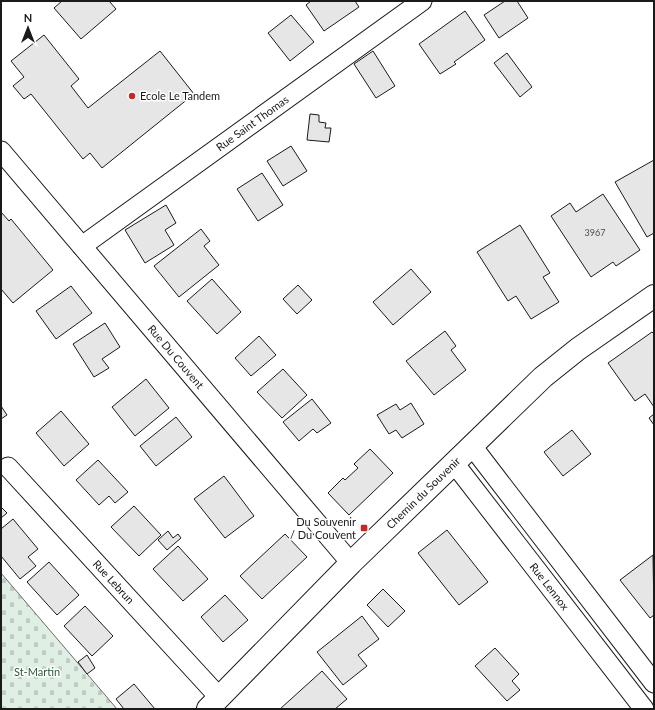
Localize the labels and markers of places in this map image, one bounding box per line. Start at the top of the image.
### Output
place label: Ecole Le Tandem [140,89,220,102]
marker: Ecole Le Tandem [127,91,137,101]
place label: Du Souvenir / Du Couvent [290,515,356,541]
marker: Du Souvenir / Du Couvent [359,523,369,533]

